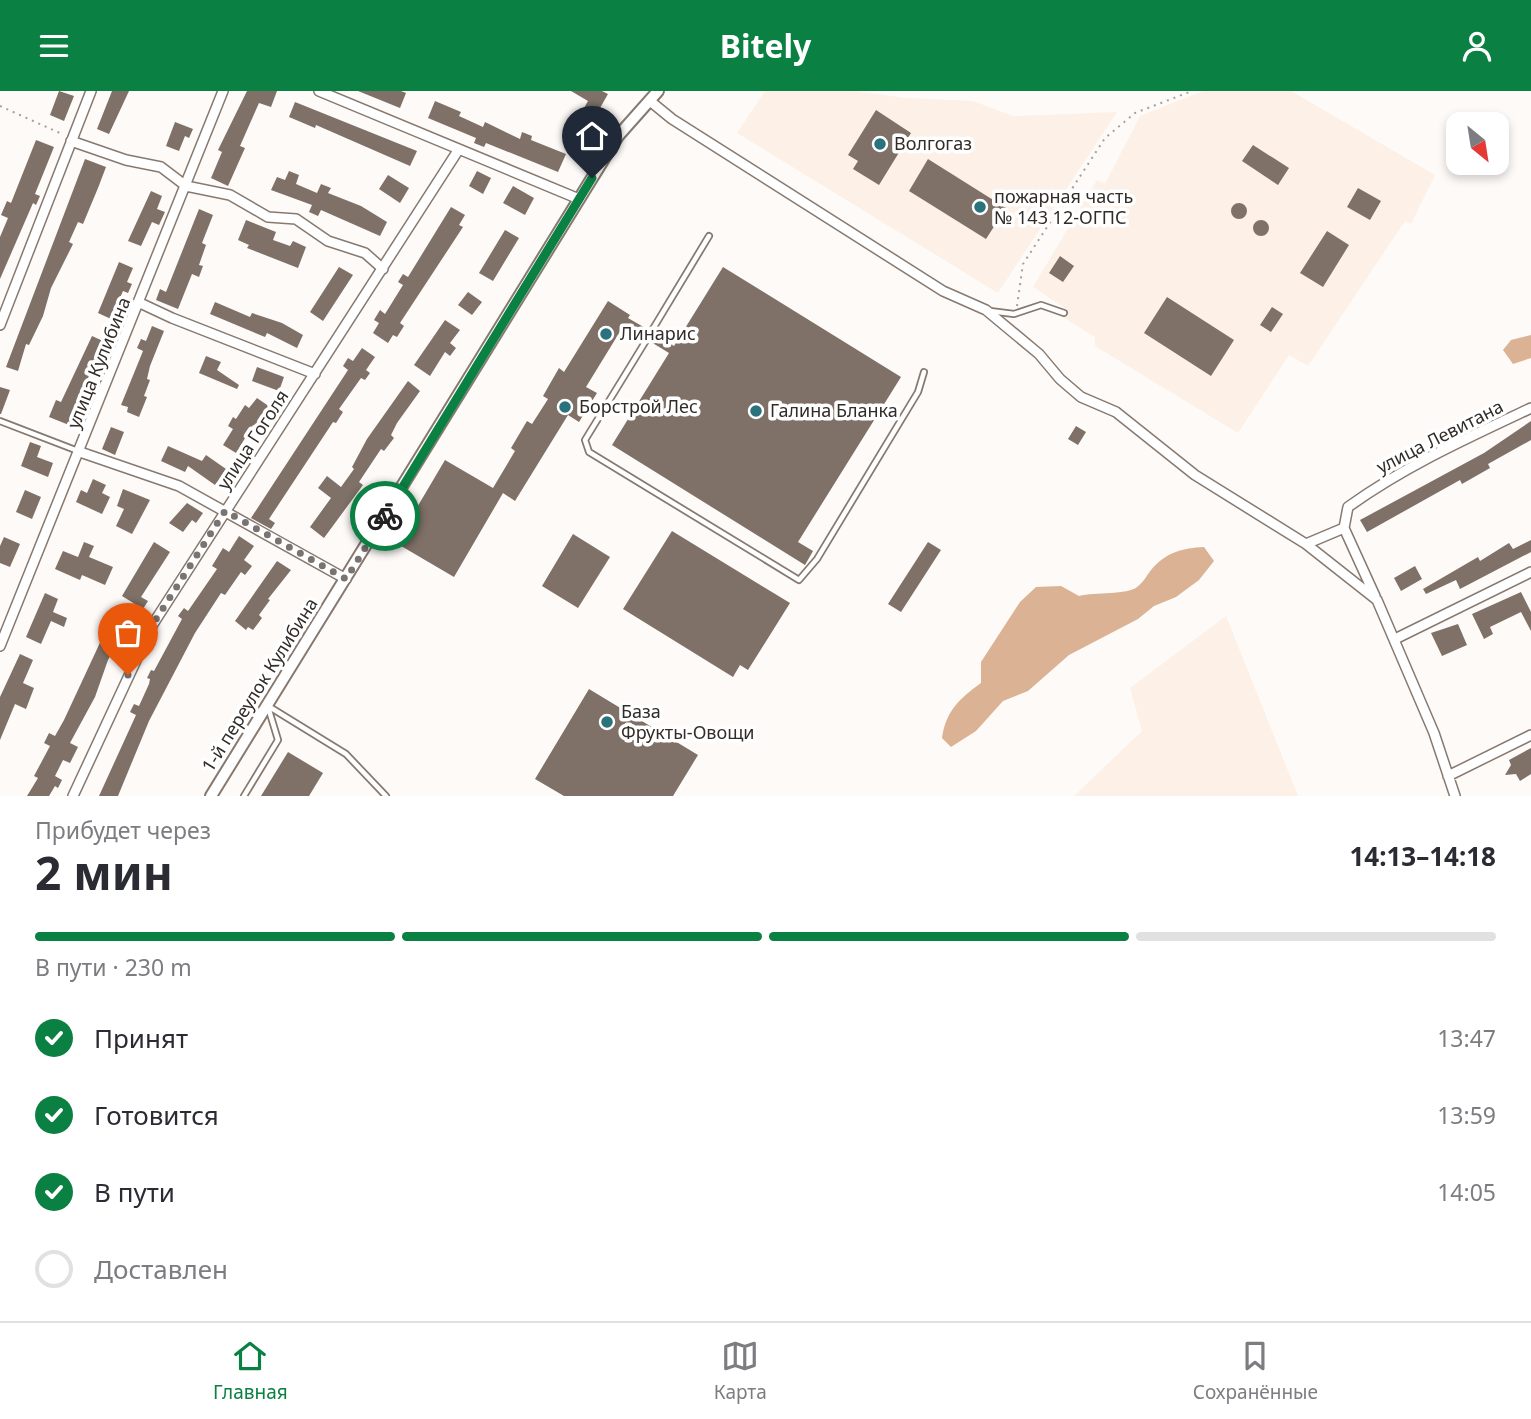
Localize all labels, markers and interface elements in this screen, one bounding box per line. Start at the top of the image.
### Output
text: Bitely [720,24,811,67]
icon: menu [35,27,73,65]
icon: person [1458,27,1496,65]
pin [562,106,622,178]
north arrow [1446,112,1508,175]
map controls [1446,112,1509,175]
icon: home [573,117,611,155]
place label: Волгогаз [894,131,972,155]
marker: Волгогаз [872,136,888,152]
place label: пожарная часть № 143 12-ОГПС [994,184,1133,229]
marker: пожарная часть № 143 12-ОГПС [972,199,988,215]
street label: улица Кулибина [61,293,135,432]
place label: Линарис [620,321,696,345]
marker: Линарис [598,326,614,342]
street label: улица Гоголя [211,385,293,494]
place label: Борстрой Лес [579,394,698,418]
street label: улица Левитана [1372,394,1507,478]
place label: Галина Бланка [770,398,898,422]
marker: Борстрой Лес [557,399,573,415]
marker: Галина Бланка [748,403,764,419]
courier [350,481,420,551]
icon: bike [366,497,404,535]
street label: 1-й переулок Кулибина [196,593,323,776]
pin [98,603,158,675]
icon: bag [109,614,147,652]
place label: База Фрукты-Овощи [621,699,755,744]
marker: База Фрукты-Овощи [599,714,615,730]
text: Прибудет через [35,814,211,846]
text: 14:13–14:18 [1349,838,1496,874]
text: 2 мин [35,841,173,903]
text: В пути · 230 m [35,951,192,983]
icon: check [35,1019,73,1057]
text: Принят [94,1020,188,1056]
text: 13:47 [1437,1022,1496,1054]
icon: check [35,1096,73,1134]
text: Готовится [94,1097,219,1133]
text: 13:59 [1437,1099,1496,1131]
icon: check [35,1173,73,1211]
text: В пути [94,1174,175,1210]
text: 14:05 [1437,1176,1496,1208]
text: Доставлен [94,1251,228,1287]
tab: Главная [213,1337,288,1405]
tab: Карта [714,1337,767,1405]
tab: Сохранённые [1193,1337,1318,1405]

